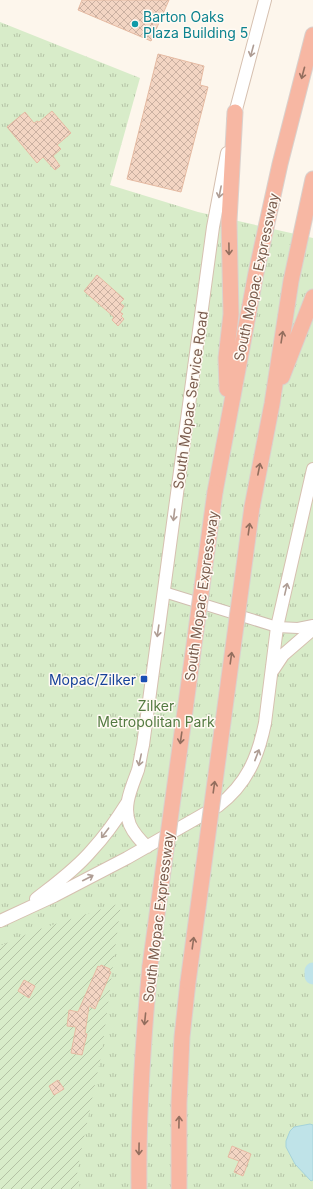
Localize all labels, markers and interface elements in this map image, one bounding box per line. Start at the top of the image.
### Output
place label: Barton Oaks Plaza Building 5 [143,8,248,41]
marker: Barton Oaks Plaza Building 5 [130,19,140,29]
one-way arrow [247,44,255,57]
one-way arrow [299,66,306,79]
one-way arrow [216,185,224,198]
street label: South Mopac Expressway [230,191,282,363]
one-way arrow [226,242,233,255]
street label: South Mopac Service Road [169,310,211,490]
one-way arrow [278,331,286,344]
one-way arrow [255,463,263,476]
one-way arrow [170,508,178,521]
street label: South Mopac Expressway [181,510,221,682]
one-way arrow [245,523,252,536]
one-way arrow [282,583,290,596]
one-way arrow [154,624,162,637]
one-way arrow [227,652,235,665]
place label: Mopac/Zilker [49,671,136,688]
marker: Mopac/Zilker [139,674,149,684]
park label: Zilker Metropolitan Park [97,697,215,730]
one-way arrow [177,732,185,745]
one-way arrow [253,749,261,761]
one-way arrow [135,753,143,766]
one-way arrow [210,781,218,794]
one-way arrow [101,828,109,839]
street label: South Mopac Expressway [139,831,177,1003]
one-way arrow [82,874,94,881]
one-way arrow [189,937,197,950]
one-way arrow [141,1012,149,1025]
one-way arrow [175,1116,183,1129]
one-way arrow [135,1142,143,1155]

